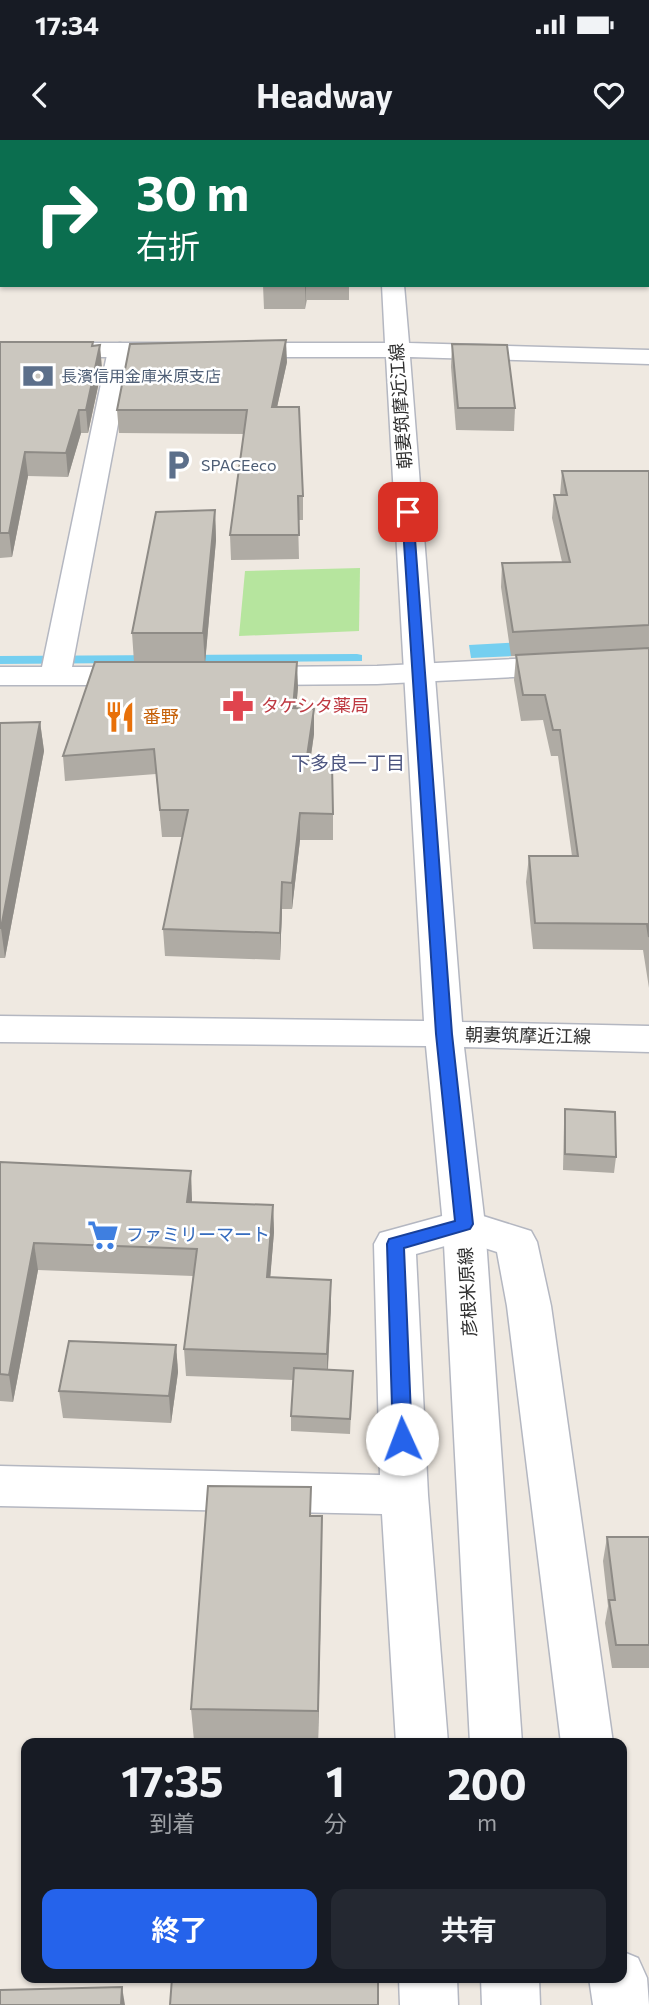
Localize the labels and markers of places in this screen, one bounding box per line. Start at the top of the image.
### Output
bank icon: 長濱信用金庫米原支店 [21,359,55,393]
place label: 長濱信用金庫米原支店 [61,366,221,385]
parking icon: SPACEeco [161,448,195,482]
place label: SPACEeco [201,455,277,474]
pin [378,482,438,542]
pharmacy icon: タケシタ薬局 [221,689,255,723]
place label: タケシタ薬局 [261,694,369,716]
restaurant icon: 番野 [103,700,137,734]
place label: 番野 [143,705,179,727]
supermarket icon: ファミリーマート [86,1218,120,1252]
place label: ファミリーマート [126,1223,270,1245]

